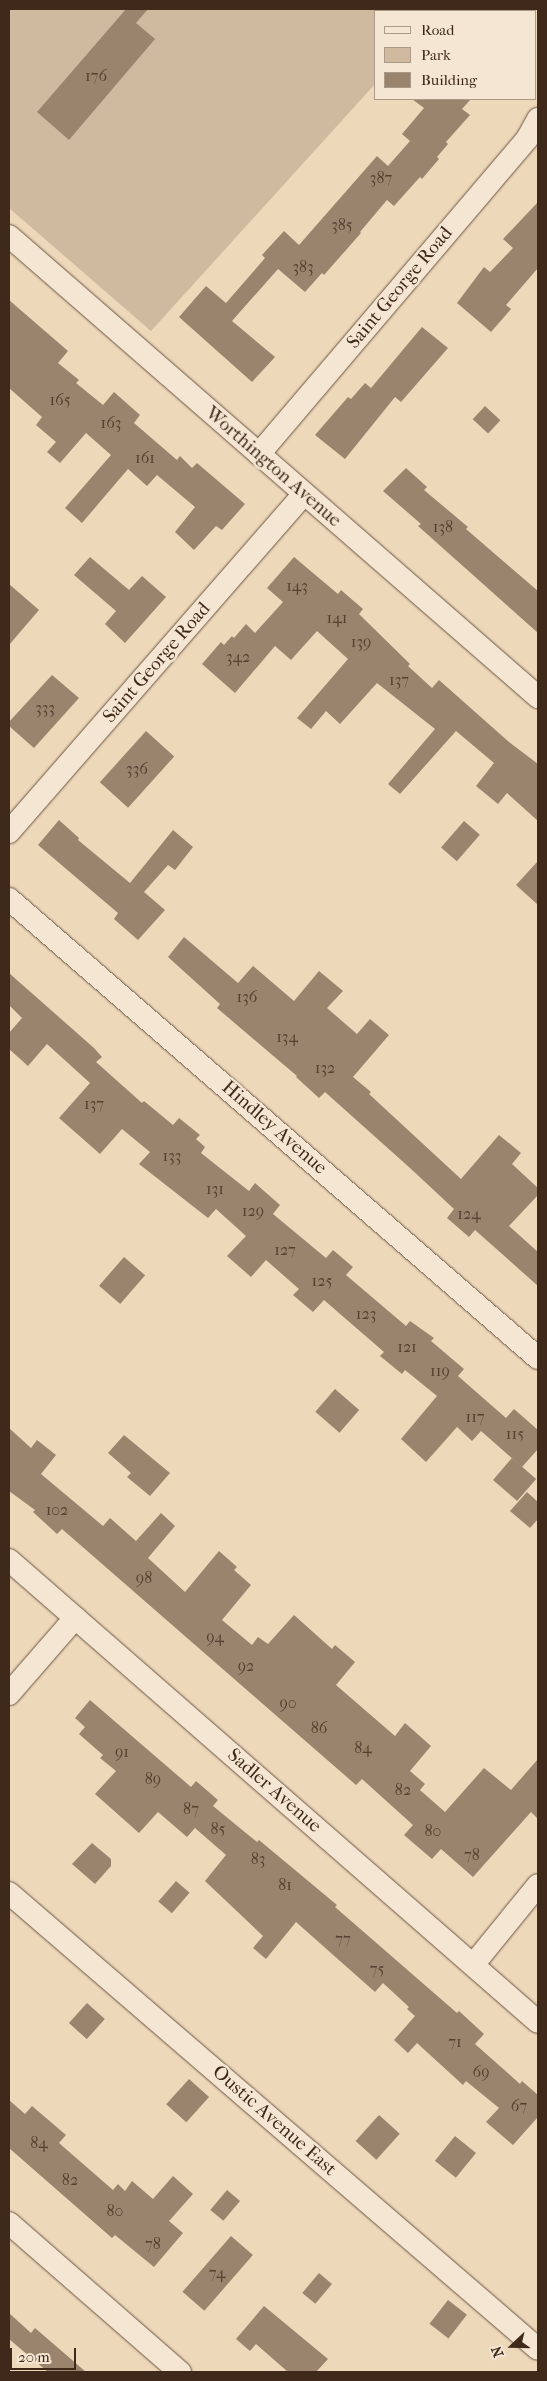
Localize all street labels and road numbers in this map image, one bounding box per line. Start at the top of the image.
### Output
street label: Saint George Road [342,222,458,354]
street label: Worthington Avenue [201,402,345,532]
street label: Saint George Road [98,598,216,728]
street label: Hindley Avenue [217,1076,331,1180]
street label: Sadler Avenue [222,1744,326,1838]
street label: Oustic Avenue East [207,2061,341,2181]

